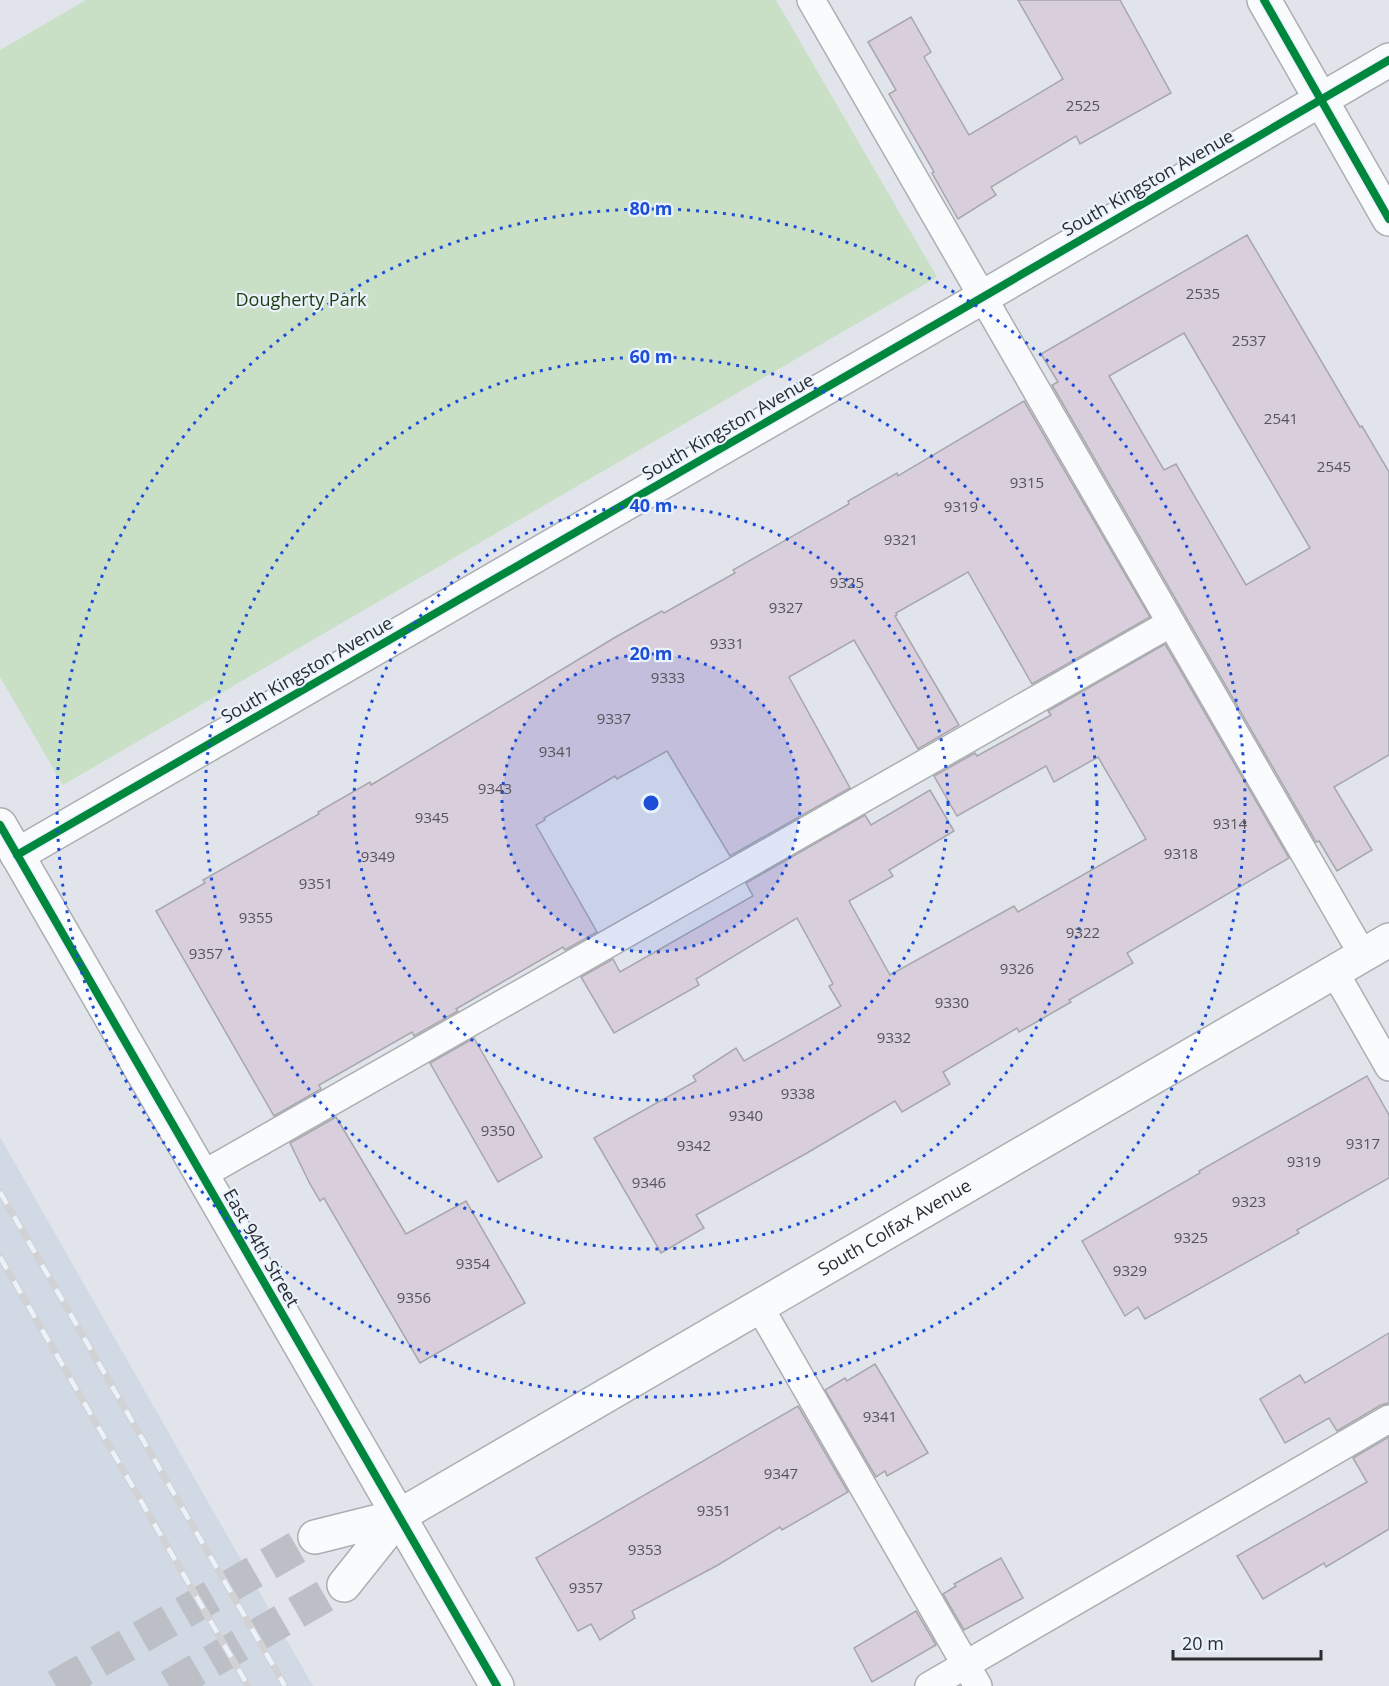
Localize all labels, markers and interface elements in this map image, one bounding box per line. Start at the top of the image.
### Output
house number: 2525 [1066,95,1100,115]
street label: South Kingston Avenue [1057,123,1238,241]
text: 80 m [630,196,672,220]
house number: 2535 [1186,283,1220,303]
park label: Dougherty Park [236,287,367,311]
house number: 2537 [1232,330,1266,350]
text: 60 m [630,344,672,368]
street label: South Kingston Avenue [637,367,818,485]
house number: 2541 [1264,408,1298,428]
house number: 2545 [1317,456,1351,476]
house number: 9315 [1010,472,1044,492]
text: 40 m [630,493,672,517]
house number: 9319 [944,496,978,516]
house number: 9321 [884,529,918,549]
house number: 9325 [830,572,864,592]
house number: 9327 [769,597,803,617]
street label: South Kingston Avenue [216,610,397,728]
house number: 9331 [710,633,744,653]
text: 20 m [630,641,672,665]
house number: 9333 [651,667,685,687]
house number: 9337 [597,708,631,728]
house number: 9341 [539,741,573,761]
house number: 9343 [478,778,512,798]
centre of rings [641,793,661,813]
house number: 9345 [415,807,449,827]
house number: 9314 [1213,813,1248,833]
house number: 9318 [1164,843,1198,863]
house number: 9349 [361,846,395,866]
house number: 9351 [299,873,333,893]
house number: 9355 [239,907,273,927]
house number: 9322 [1066,922,1100,942]
house number: 9357 [189,943,223,963]
house number: 9326 [1000,958,1034,978]
house number: 9330 [935,992,969,1012]
house number: 9332 [877,1027,911,1047]
house number: 9338 [781,1083,815,1103]
house number: 9340 [729,1105,763,1125]
house number: 9350 [481,1120,515,1140]
house number: 9317 [1346,1133,1380,1153]
house number: 9342 [677,1135,711,1155]
house number: 9319 [1287,1151,1321,1171]
house number: 9346 [632,1172,666,1192]
street label: South Colfax Avenue [813,1173,975,1281]
street label: East 94th Street [218,1184,305,1311]
house number: 9323 [1232,1191,1266,1211]
house number: 9325 [1174,1227,1208,1247]
house number: 9354 [456,1253,491,1273]
house number: 9329 [1113,1260,1147,1280]
house number: 9356 [397,1287,431,1307]
house number: 9341 [863,1406,897,1426]
house number: 9347 [764,1463,798,1483]
house number: 9351 [697,1500,731,1520]
house number: 9353 [628,1539,662,1559]
house number: 9357 [569,1577,603,1597]
scale bar [1173,1623,1322,1661]
text: 20 m [1182,1631,1224,1655]

